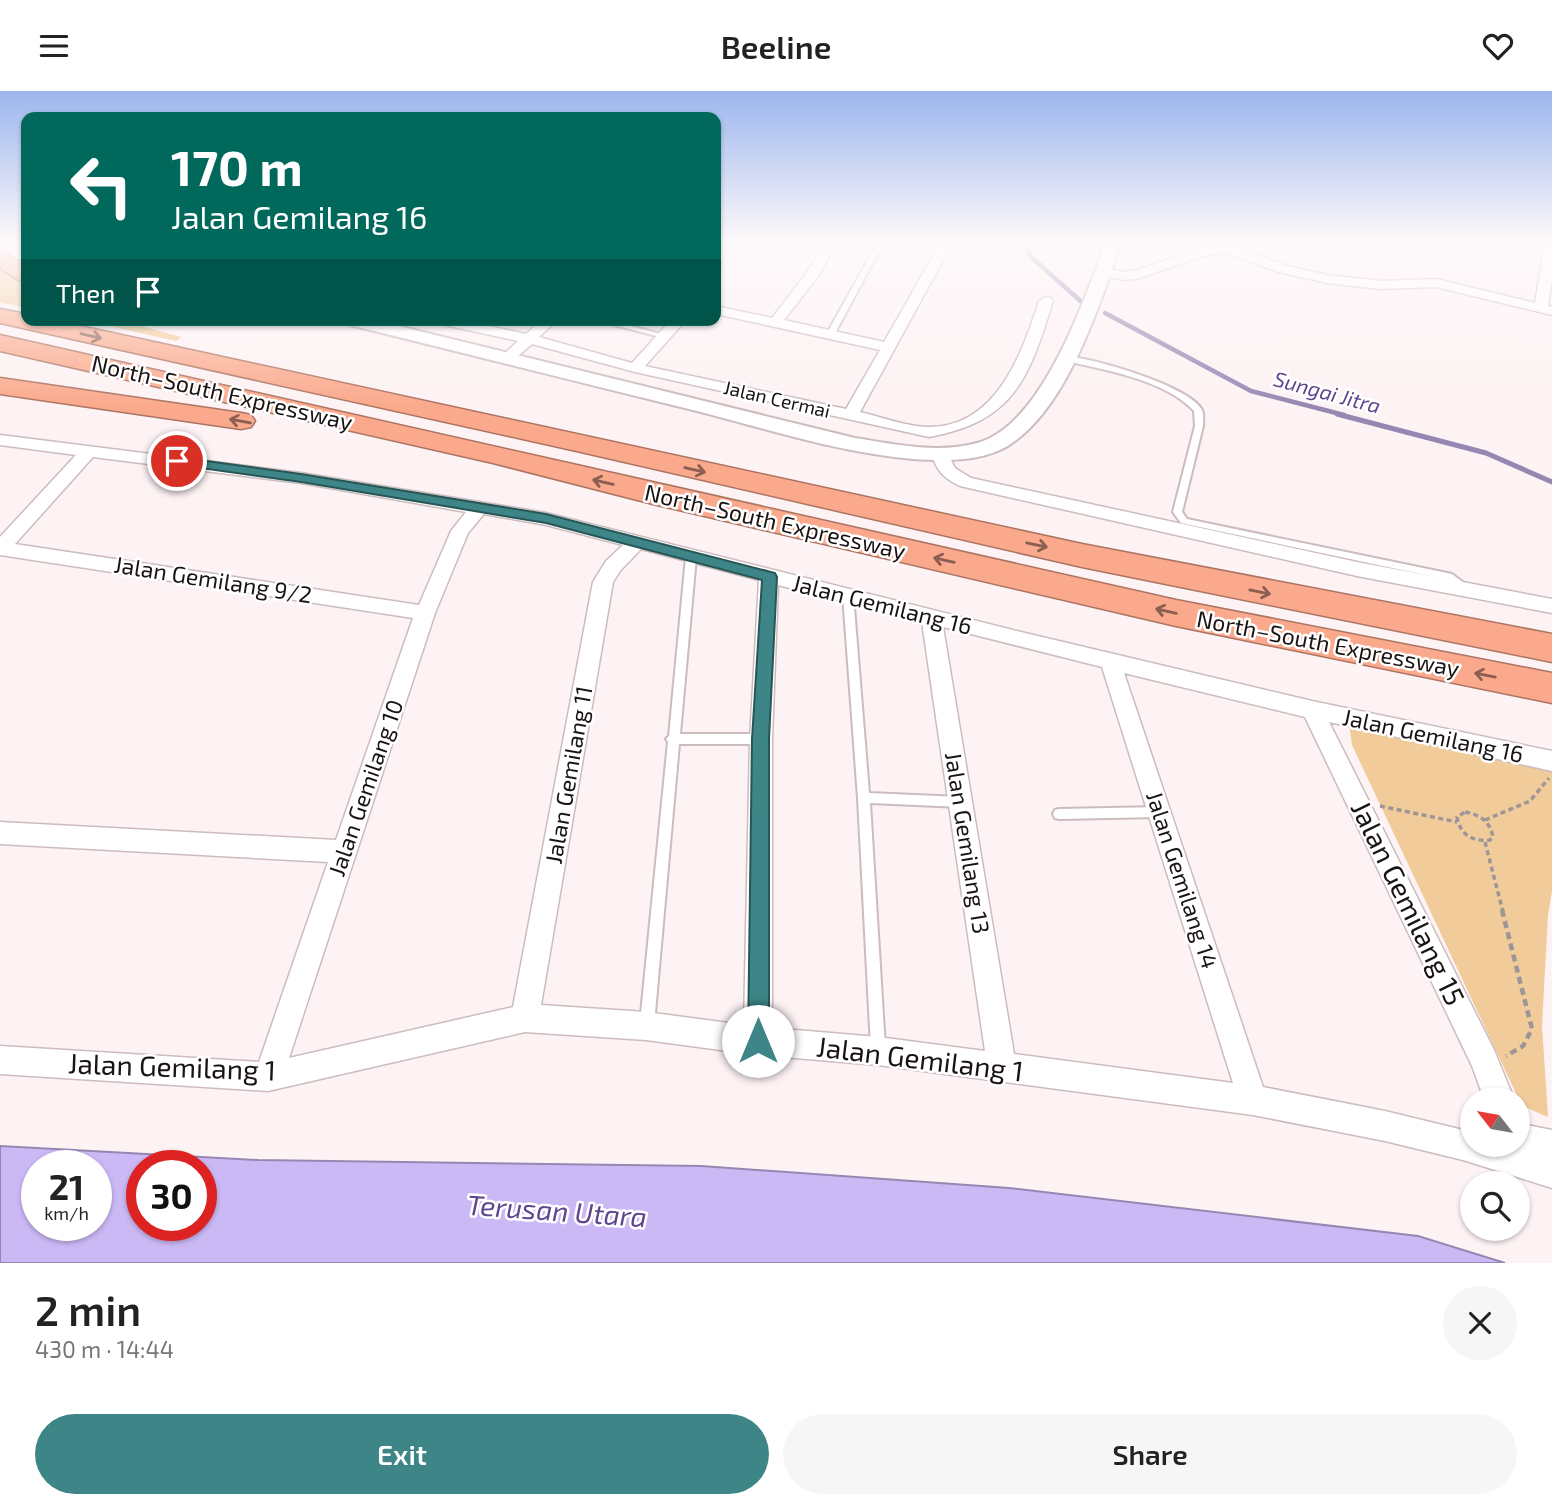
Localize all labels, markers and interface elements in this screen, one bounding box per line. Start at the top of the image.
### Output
icon: menu [35,27,73,65]
text: Beeline [721,27,831,65]
icon: heart [1479,27,1517,65]
text: 170 m [171,137,303,196]
icon: left [56,140,147,231]
text: Jalan Gemilang 16 [171,197,427,235]
icon: arrive [129,273,167,311]
text: Then [56,277,115,308]
one-way arrow [79,330,101,343]
street label: North–South Expressway [89,348,355,436]
water label: Sungai Jitra [1271,365,1384,418]
street label: Jalan Cermai [722,375,833,422]
one-way arrow [229,414,252,427]
pin [147,431,207,491]
icon: arrive [158,442,196,480]
one-way arrow [683,464,706,477]
one-way arrow [592,475,615,489]
street label: North–South Expressway [642,477,908,565]
one-way arrow [1025,538,1048,552]
street label: Jalan Gemilang 9/2 [112,550,314,608]
one-way arrow [933,552,956,566]
street label: Jalan Gemilang 16 [790,568,975,640]
one-way arrow [1248,586,1271,600]
one-way arrow [1155,603,1178,617]
street label: North–South Expressway [1194,604,1462,682]
one-way arrow [1474,668,1497,681]
street label: Jalan Gemilang 11 [539,684,597,866]
street label: Jalan Gemilang 10 [322,696,408,880]
street label: Jalan Gemilang 16 [1340,702,1526,768]
street label: Jalan Gemilang 13 [940,750,996,936]
street label: Jalan Gemilang 14 [1141,787,1225,972]
street label: Jalan Gemilang 15 [1345,795,1473,1010]
position arrow [721,1004,795,1078]
street label: Jalan Gemilang 1 [815,1028,1025,1088]
street label: Jalan Gemilang 1 [67,1045,277,1087]
north arrow [1460,1087,1530,1157]
map controls [1460,1087,1530,1241]
speed limit sign: 30 [126,1150,217,1241]
text: 21 [49,1165,84,1207]
button: search [1460,1171,1530,1241]
water label: Terusan Utara [466,1187,648,1233]
text: km/h [44,1202,89,1224]
text: 2 min [35,1284,141,1334]
button: close [1443,1286,1517,1360]
text: 430 m · 14:44 [35,1335,174,1363]
button: Exit [35,1414,769,1494]
button: Share [783,1414,1517,1494]

